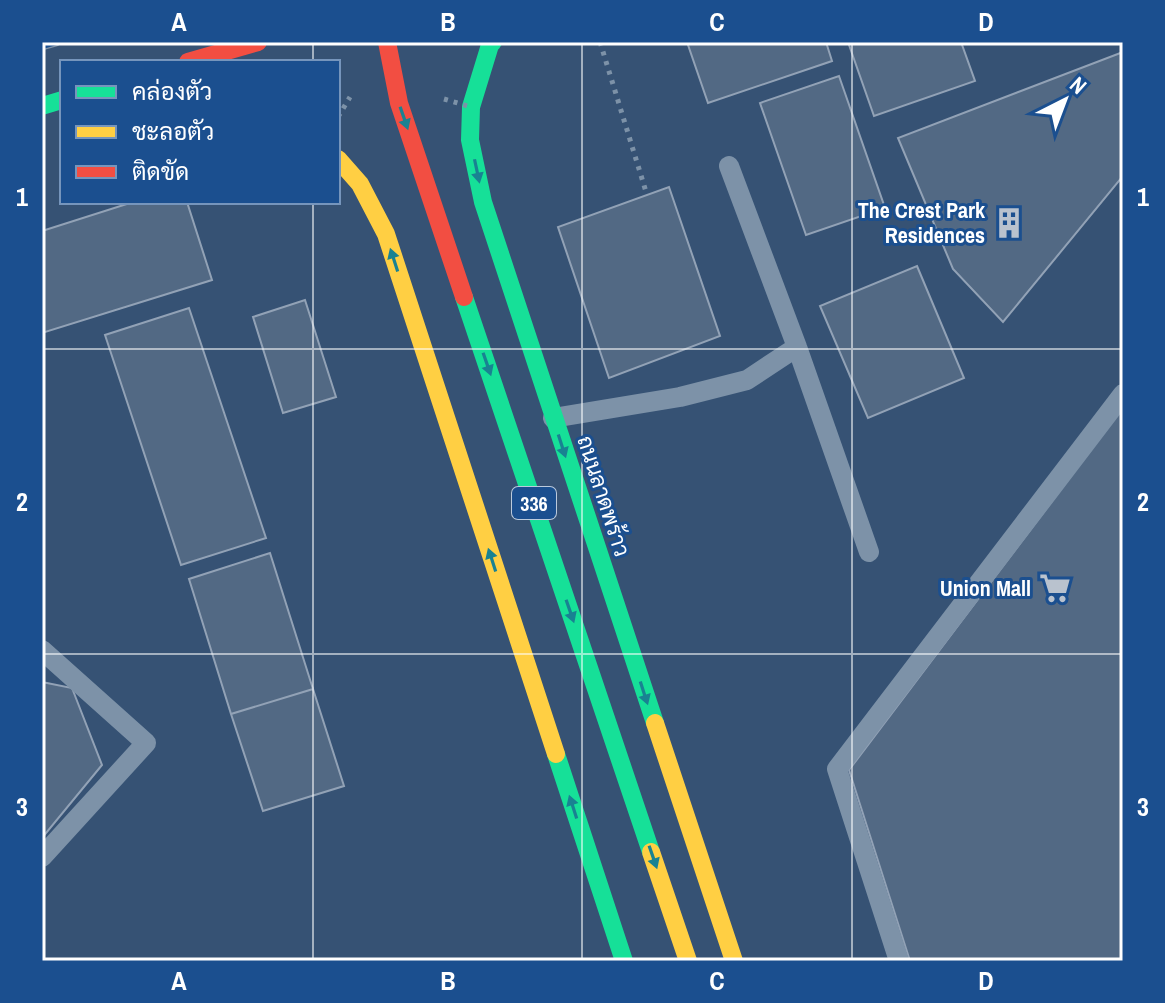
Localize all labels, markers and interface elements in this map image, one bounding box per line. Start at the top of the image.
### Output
text: A [171,4,187,39]
text: B [440,4,456,39]
text: C [709,4,725,39]
text: D [978,4,994,39]
legend [60,60,340,204]
north arrow [1025,60,1105,140]
text: N [1064,70,1093,101]
text: คล่องตัว [132,75,212,107]
one-way arrow [399,106,411,130]
text: ชะลอตัว [132,115,214,147]
text: ติดขัด [132,155,189,187]
one-way arrow [471,159,483,184]
text: 1 [16,179,28,214]
text: 1 [1137,179,1149,214]
place label: The Crest Park Residences [858,195,986,250]
building icon: The Crest Park Residences [992,206,1026,240]
one-way arrow [388,247,400,271]
one-way arrow [482,353,494,377]
street label: ถนนลาดพร้าว [570,432,638,560]
one-way arrow [556,435,568,459]
text: 2 [16,484,28,519]
text: 2 [1137,484,1149,519]
road number: 336 [512,487,556,519]
one-way arrow [486,548,498,572]
supermarket icon: Union Mall [1038,571,1072,605]
place label: Union Mall [940,573,1031,603]
one-way arrow [565,599,577,623]
one-way arrow [639,681,651,705]
text: 3 [16,789,28,824]
text: 3 [1137,789,1149,824]
one-way arrow [567,795,579,819]
one-way arrow [648,845,660,869]
text: A [171,963,187,998]
text: B [440,963,456,998]
text: C [709,963,725,998]
text: D [978,963,994,998]

